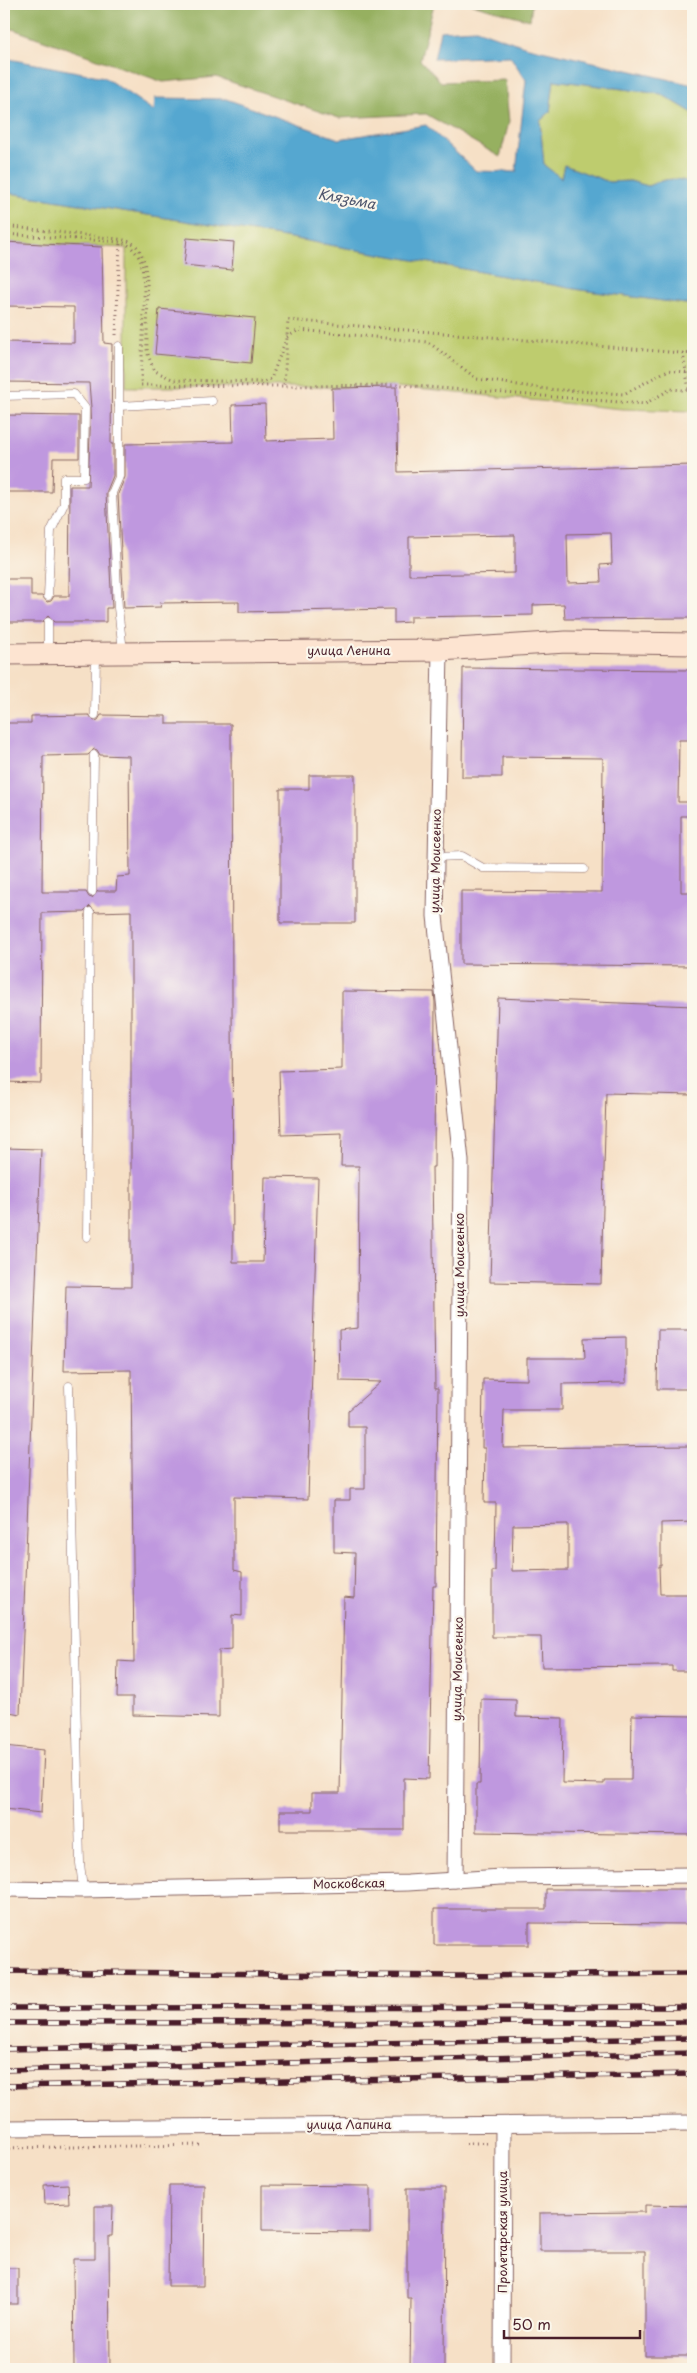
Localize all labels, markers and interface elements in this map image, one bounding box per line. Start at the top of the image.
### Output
water label: Клязьма [317,183,378,214]
street label: улица Ленина [307,641,391,659]
street label: улица Моисеенко [425,808,445,913]
street label: улица Моисеенко [450,1213,468,1317]
street label: улица Моисеенко [447,1616,467,1721]
street label: Московская [313,1873,385,1893]
street label: улица Лапина [307,2115,392,2133]
street label: Пролетарская улица [493,2170,511,2293]
scale bar [504,2308,641,2340]
text: 50 m [512,2312,551,2335]

